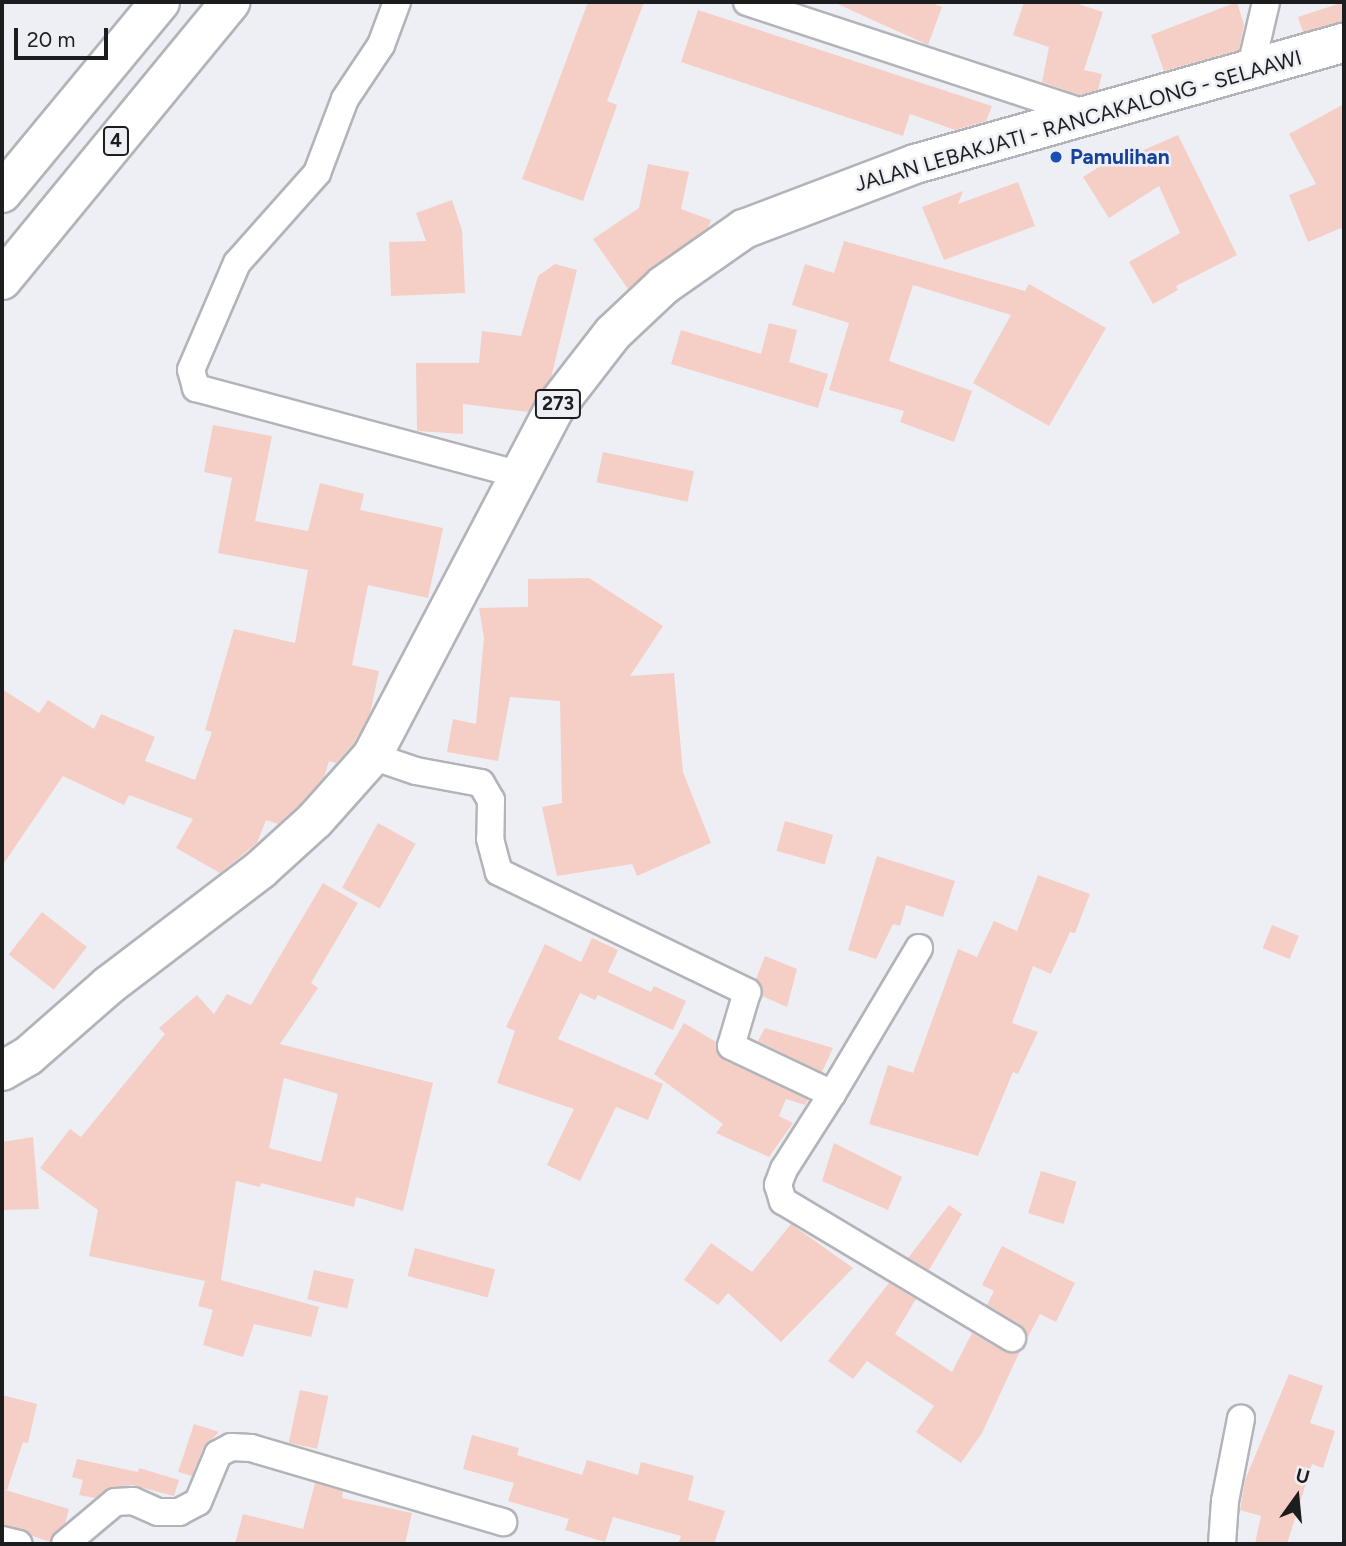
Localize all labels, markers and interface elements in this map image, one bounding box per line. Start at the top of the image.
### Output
scale bar [18,14,112,58]
text: 20 m [27,27,75,52]
street label: JALAN LEBAKJATI - RANCAKALONG - SELAAWI [852,45,1304,197]
road number: 4 [102,125,130,156]
place label: Pamulihan [1070,144,1170,170]
marker: Pamulihan [1048,149,1064,165]
road number: 273 [534,388,582,420]
north arrow [1262,1462,1332,1532]
text: U [1293,1463,1312,1489]

